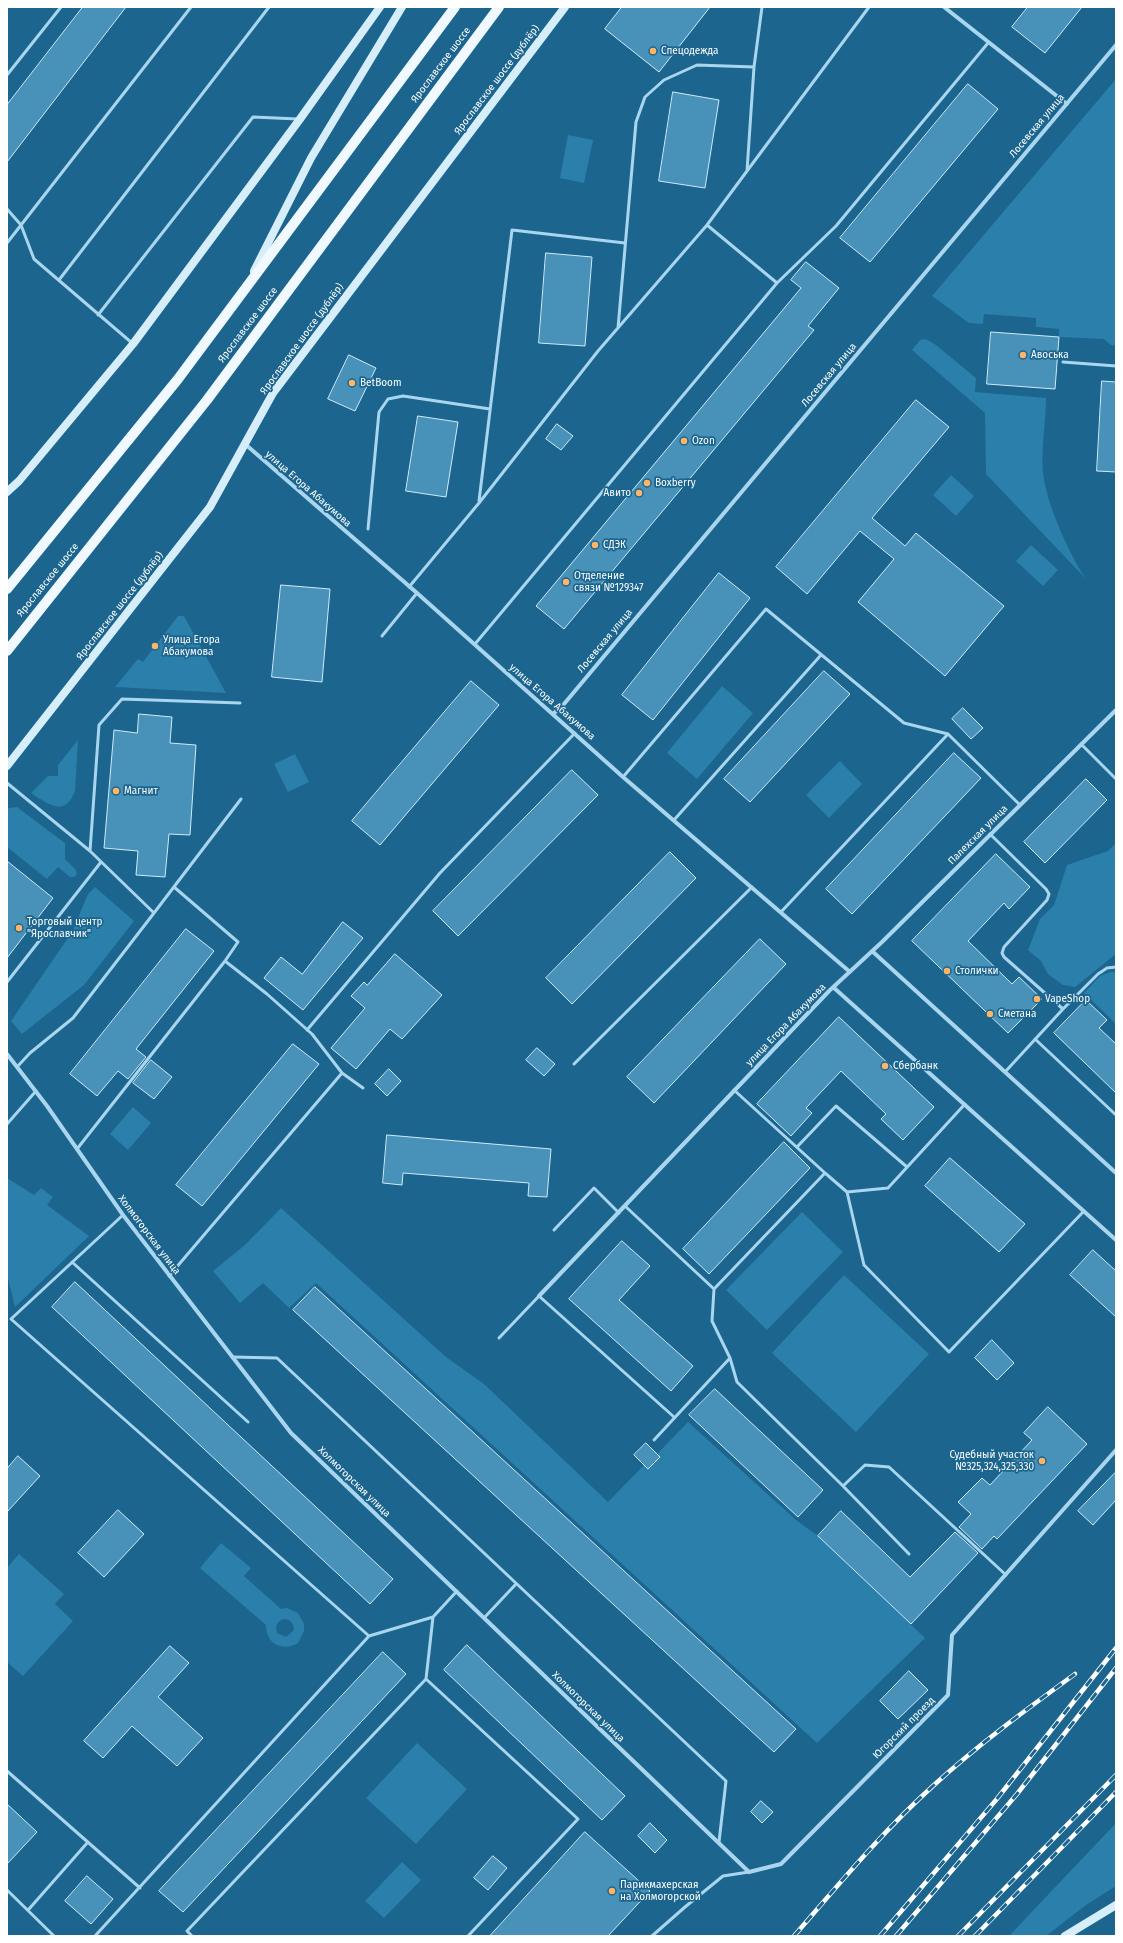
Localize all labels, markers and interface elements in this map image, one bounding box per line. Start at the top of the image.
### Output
street label: Ярославское шоссе (дублёр) [452,23,542,137]
street label: Ярославское шоссе [409,25,473,105]
place label: Спецодежда [661,45,718,57]
marker: Спецодежда [648,46,658,56]
street label: Лосевская улица [1007,92,1067,160]
street label: Ярославское шоссе (дублёр) [258,281,346,397]
street label: Ярославское шоссе [216,285,280,365]
street label: Лосевская улица [799,341,859,409]
place label: Авоська [1031,349,1069,361]
marker: Авоська [1018,350,1028,360]
place label: BetBoom [360,377,401,389]
marker: BetBoom [347,378,357,388]
place label: Ozon [692,435,715,447]
marker: Ozon [679,436,689,446]
street label: улица Егора Абакумова [263,448,353,530]
place label: Boxberry [655,477,696,489]
marker: Boxberry [642,478,652,488]
place label: Авито [604,487,631,499]
marker: Авито [634,488,644,498]
place label: СДЭК [603,539,626,551]
marker: СДЭК [590,540,600,550]
street label: Ярославское шоссе [14,541,82,619]
street label: Ярославское шоссе (дублёр) [74,549,166,663]
place label: Отделение связи №129347 [574,570,643,594]
marker: Отделение связи №129347 [561,577,571,587]
street label: Лосевская улица [575,607,635,675]
place label: Улица Егора Абакумова [163,634,220,658]
marker: Улица Егора Абакумова [150,641,160,651]
street label: улица Егора Абакумова [507,661,597,743]
place label: Магнит [124,785,158,797]
marker: Магнит [111,786,121,796]
street label: Палехская улица [946,803,1010,867]
place label: Торговый центр "Ярославчик" [27,916,102,940]
marker: Торговый центр "Ярославчик" [14,923,24,933]
place label: Столички [955,965,999,977]
marker: Столички [942,966,952,976]
street label: улица Егора Абакумова [743,981,829,1069]
place label: VapeShop [1045,993,1090,1005]
marker: VapeShop [1032,994,1042,1004]
place label: Сметана [998,1008,1036,1020]
marker: Сметана [985,1009,995,1019]
place label: Сбербанк [893,1060,938,1072]
marker: Сбербанк [880,1061,890,1071]
street label: Холмогорская улица [115,1193,183,1277]
street label: Холмогорская улица [315,1444,393,1520]
place label: Судебный участок №325,324,325,330 [949,1449,1034,1472]
marker: Судебный участок №325,324,325,330 [1037,1456,1047,1466]
street label: Холмогорская улица [549,1669,627,1745]
street label: Югорский проезд [870,1694,938,1762]
place label: Парикмахерская на Холмогорской [620,1879,701,1902]
marker: Парикмахерская на Холмогорской [607,1886,617,1896]

